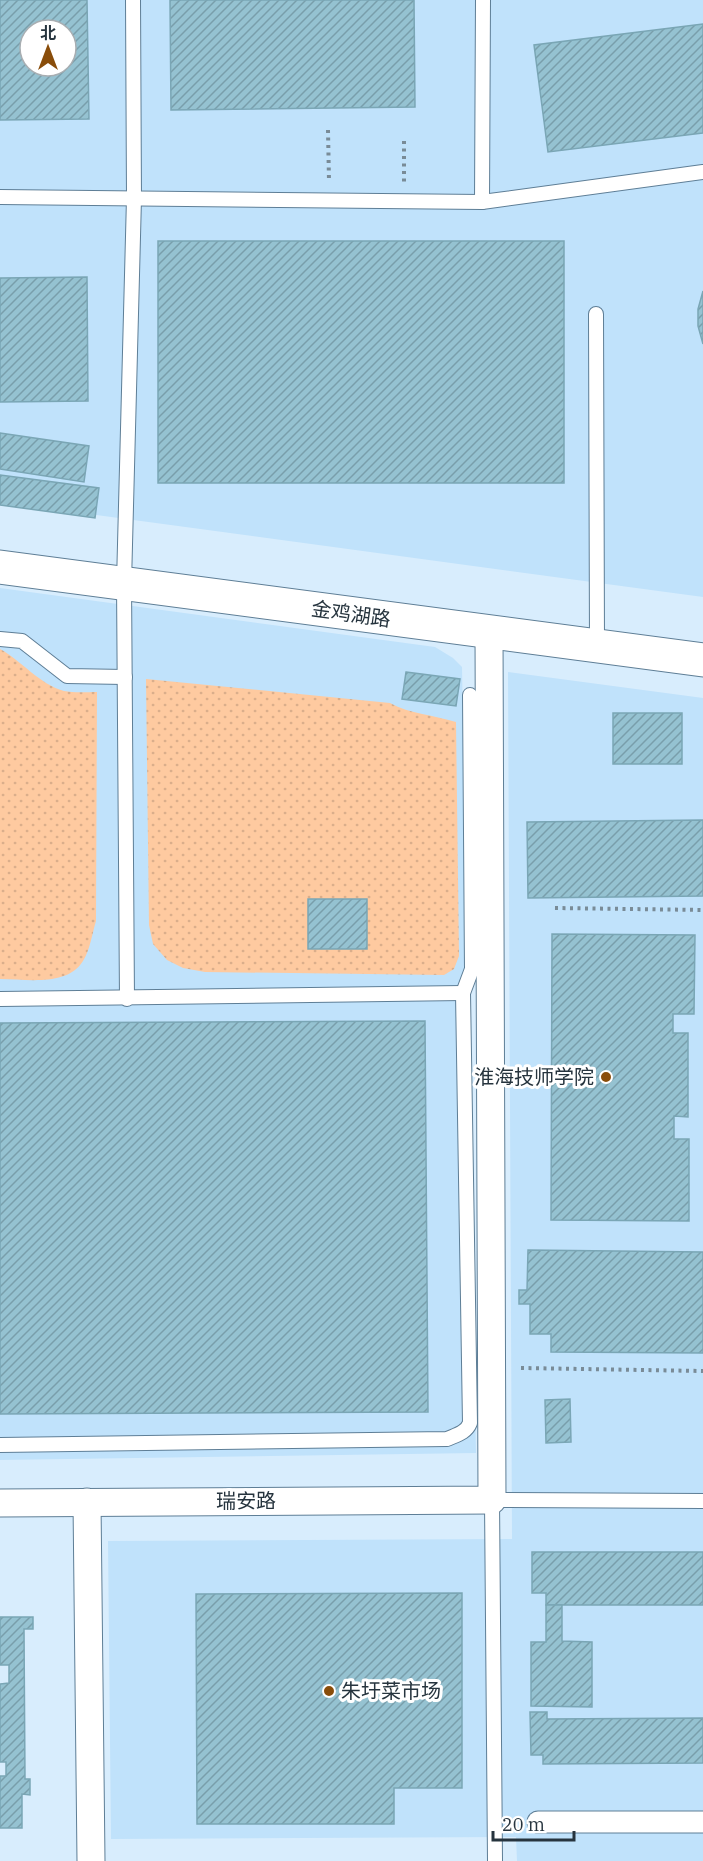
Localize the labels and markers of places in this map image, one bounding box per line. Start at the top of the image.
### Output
place label: 淮海技师学院 [474,1063,594,1090]
marker: 淮海技师学院 [599,1070,613,1084]
place label: 朱圩菜市场 [341,1677,441,1704]
marker: 朱圩菜市场 [322,1684,336,1698]

